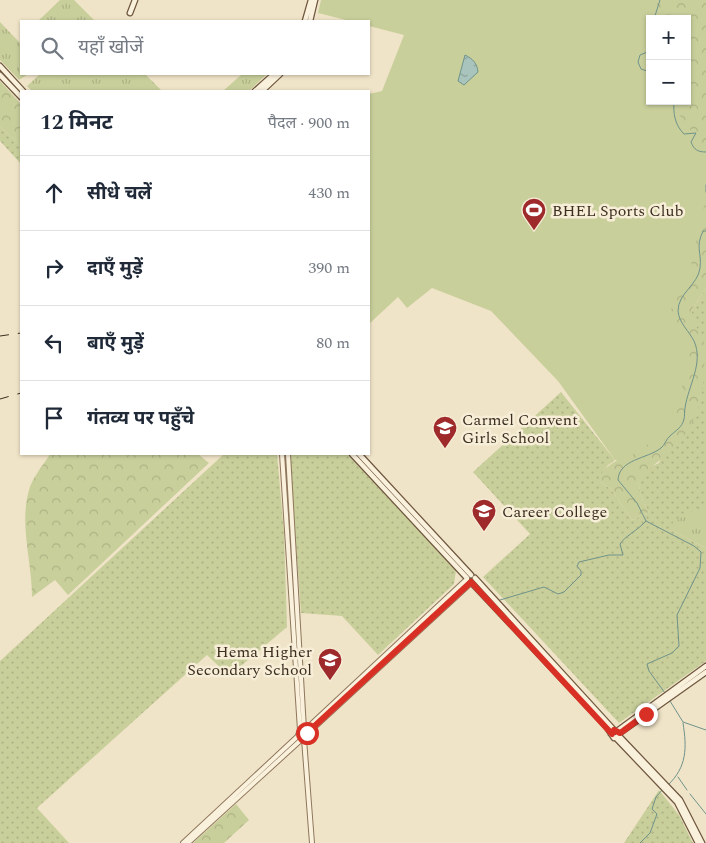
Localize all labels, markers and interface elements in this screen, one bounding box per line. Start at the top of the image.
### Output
map controls [646,15,691,105]
button: + [646,15,691,60]
search box [20,20,370,75]
text: यहाँ खोजें [78,33,143,62]
icon: search [38,34,66,62]
button: − [646,60,691,105]
text: 12 मिनट [40,107,113,139]
text: पैदल · 900 m [268,111,350,135]
icon: ahead [40,179,68,207]
text: सीधे चलें [87,179,152,208]
text: 430 m [308,181,350,205]
sports icon: BHEL Sports Club [521,197,547,231]
place label: BHEL Sports Club [552,199,684,223]
icon: right [40,254,68,282]
text: दाएँ मुड़ें [87,254,143,283]
text: 390 m [308,256,350,280]
icon: left [40,329,68,357]
text: बाएँ मुड़ें [87,329,144,358]
text: 80 m [316,331,350,355]
icon: arrive [40,404,68,432]
text: गंतव्य पर पहुँचे [87,404,194,433]
place label: Carmel Convent Girls School [462,408,578,450]
school or university icon: Carmel Convent Girls School [432,415,458,449]
school or university icon: Career College [471,498,497,532]
place label: Career College [502,500,607,524]
place label: Hema Higher Secondary School [187,640,312,682]
school or university icon: Hema Higher Secondary School [317,647,343,681]
route end [635,703,658,726]
route start [296,722,319,745]

